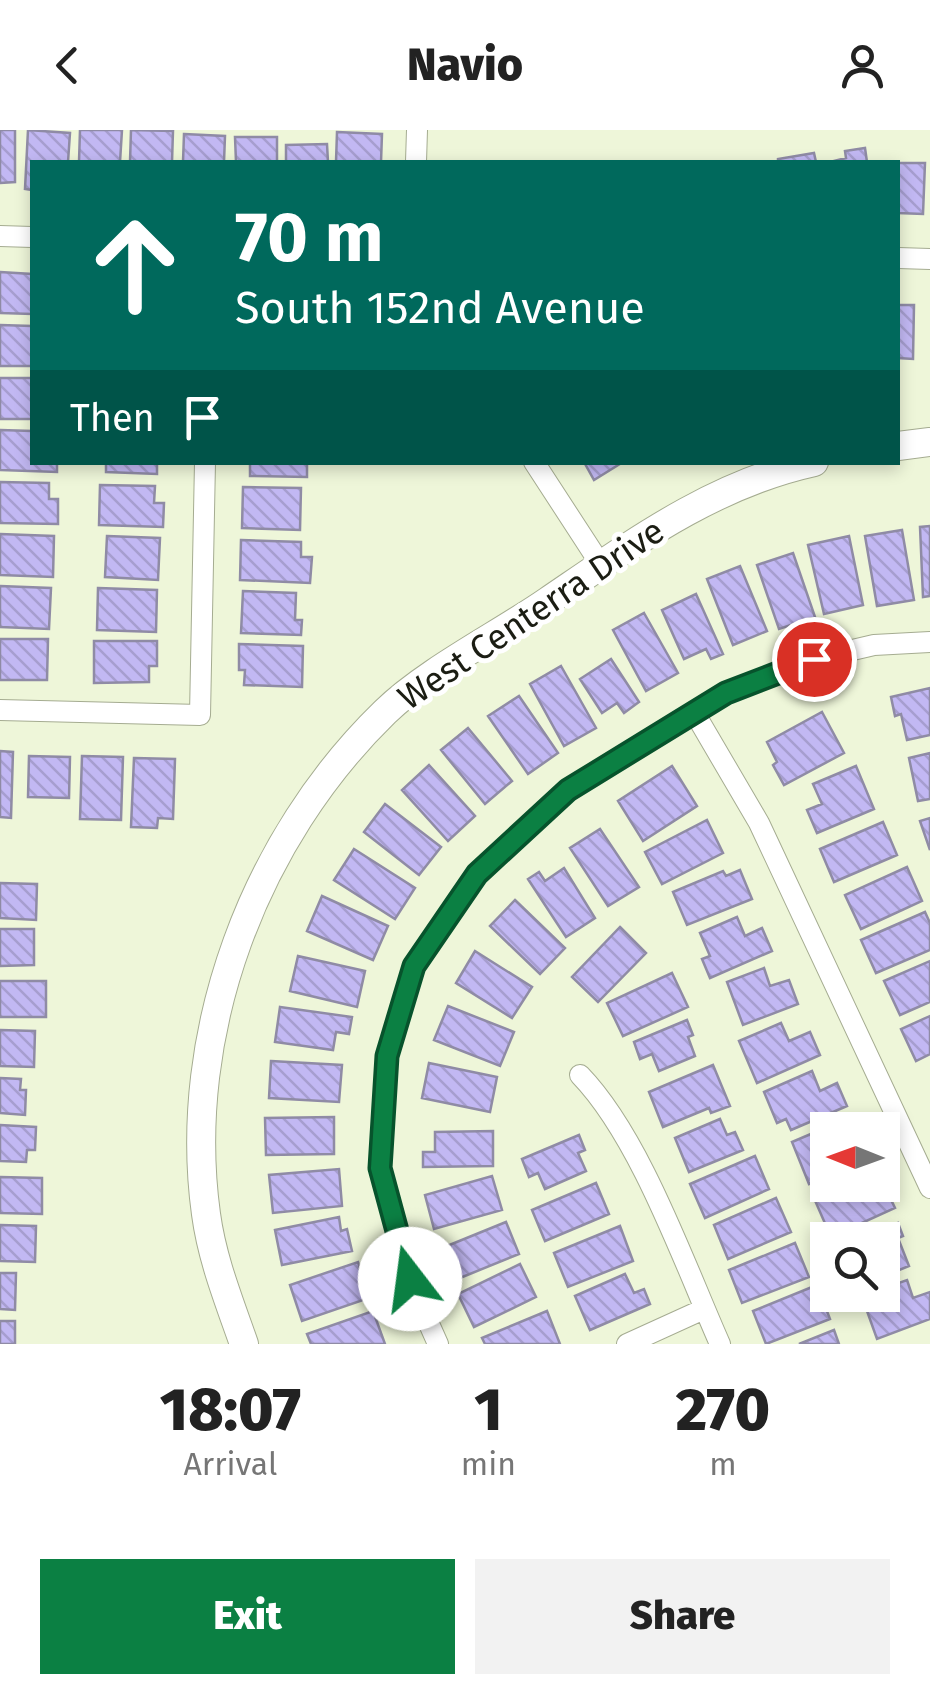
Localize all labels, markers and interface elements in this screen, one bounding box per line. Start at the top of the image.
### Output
icon: back [40,38,95,93]
text: Navio [407,38,523,92]
icon: person [835,38,890,93]
text: 70 m [235,196,384,280]
icon: ahead [70,200,200,330]
text: South 152nd Avenue [235,281,645,335]
icon: arrive [175,390,230,445]
text: Then [70,395,155,441]
street label: West Centerra Drive [390,509,672,719]
pin [772,617,857,702]
icon: arrive [787,632,842,687]
north arrow [810,1112,900,1202]
map controls [810,1112,900,1312]
button: search [810,1222,900,1312]
position arrow [358,1227,462,1331]
text: 18:07 [160,1374,301,1446]
text: 1 [474,1374,503,1446]
text: 270 [676,1374,770,1446]
text: Arrival [184,1445,277,1483]
text: min [461,1445,516,1483]
text: m [709,1445,737,1483]
button: Exit [40,1559,455,1674]
button: Share [475,1559,890,1674]

